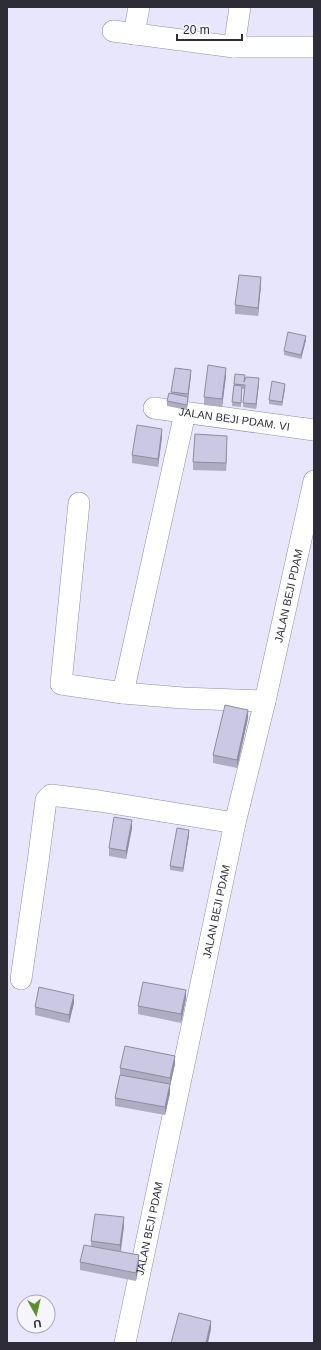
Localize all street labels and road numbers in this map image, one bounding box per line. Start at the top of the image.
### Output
street label: JALAN BEJI PDAM. VI [178,405,291,433]
street label: JALAN BEJI PDAM [272,548,305,644]
street label: JALAN BEJI PDAM [201,864,232,959]
street label: JALAN BEJI PDAM [133,1181,165,1276]

